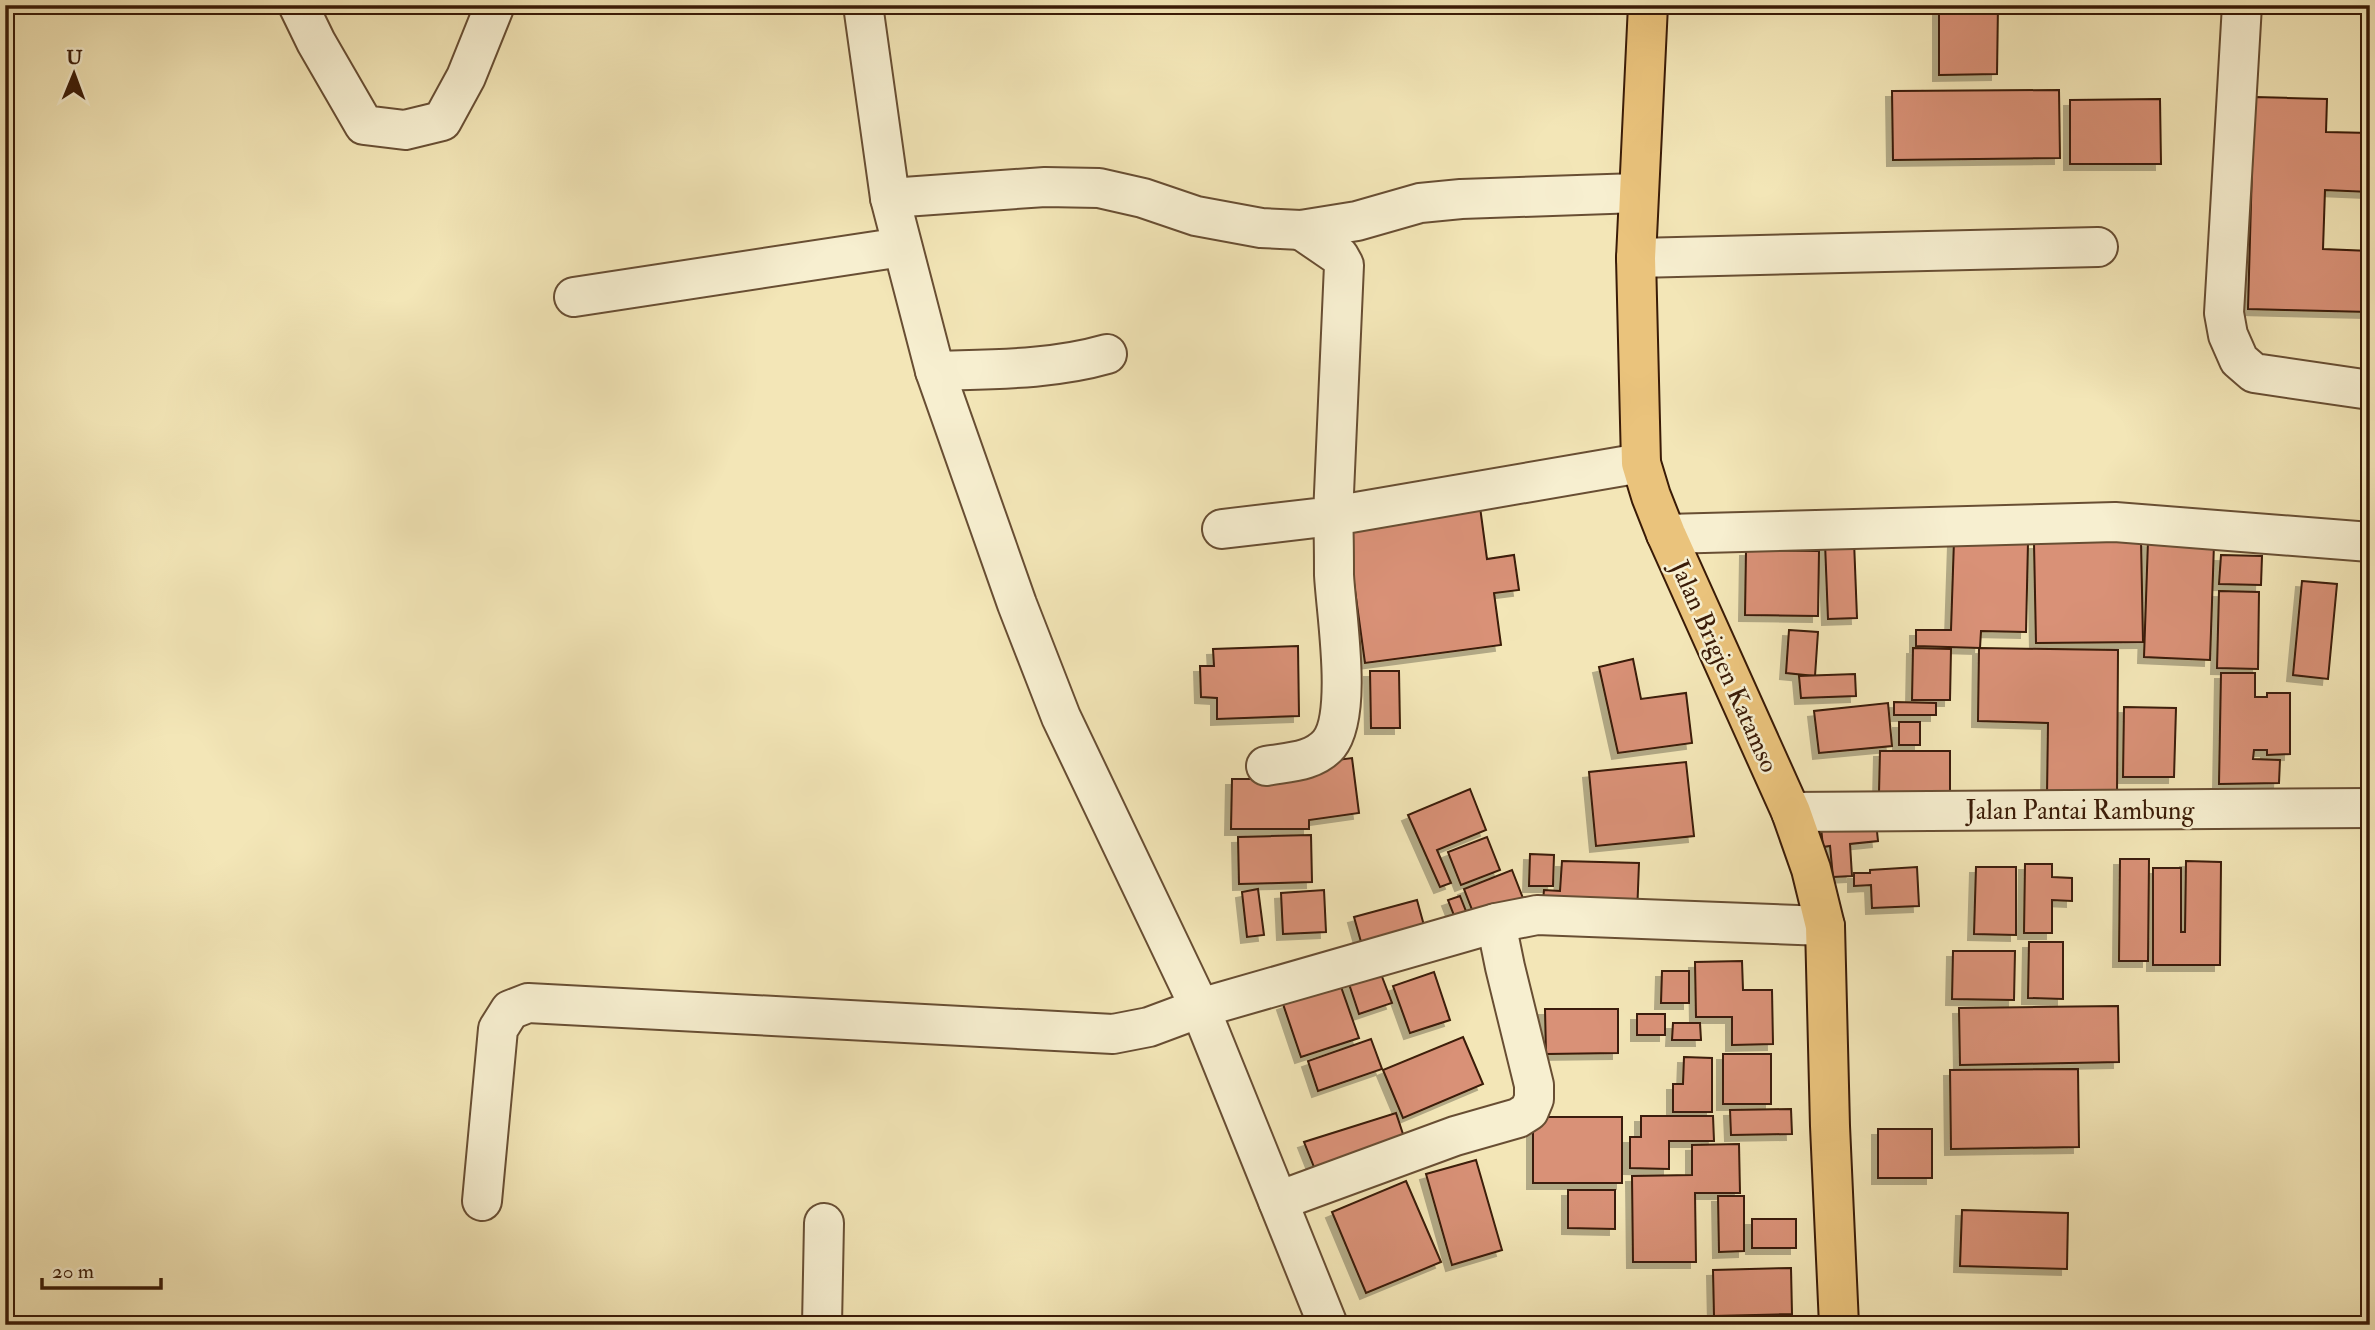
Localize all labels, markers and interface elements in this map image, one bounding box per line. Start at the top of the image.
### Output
north arrow [38,38,108,108]
text: U [66,46,83,70]
street label: Jalan Brigjen Katamso [1663,555,1785,777]
street label: Jalan Pantai Rambung [1965,795,2196,827]
scale bar [42,1246,161,1290]
text: 20 m [52,1258,94,1285]

